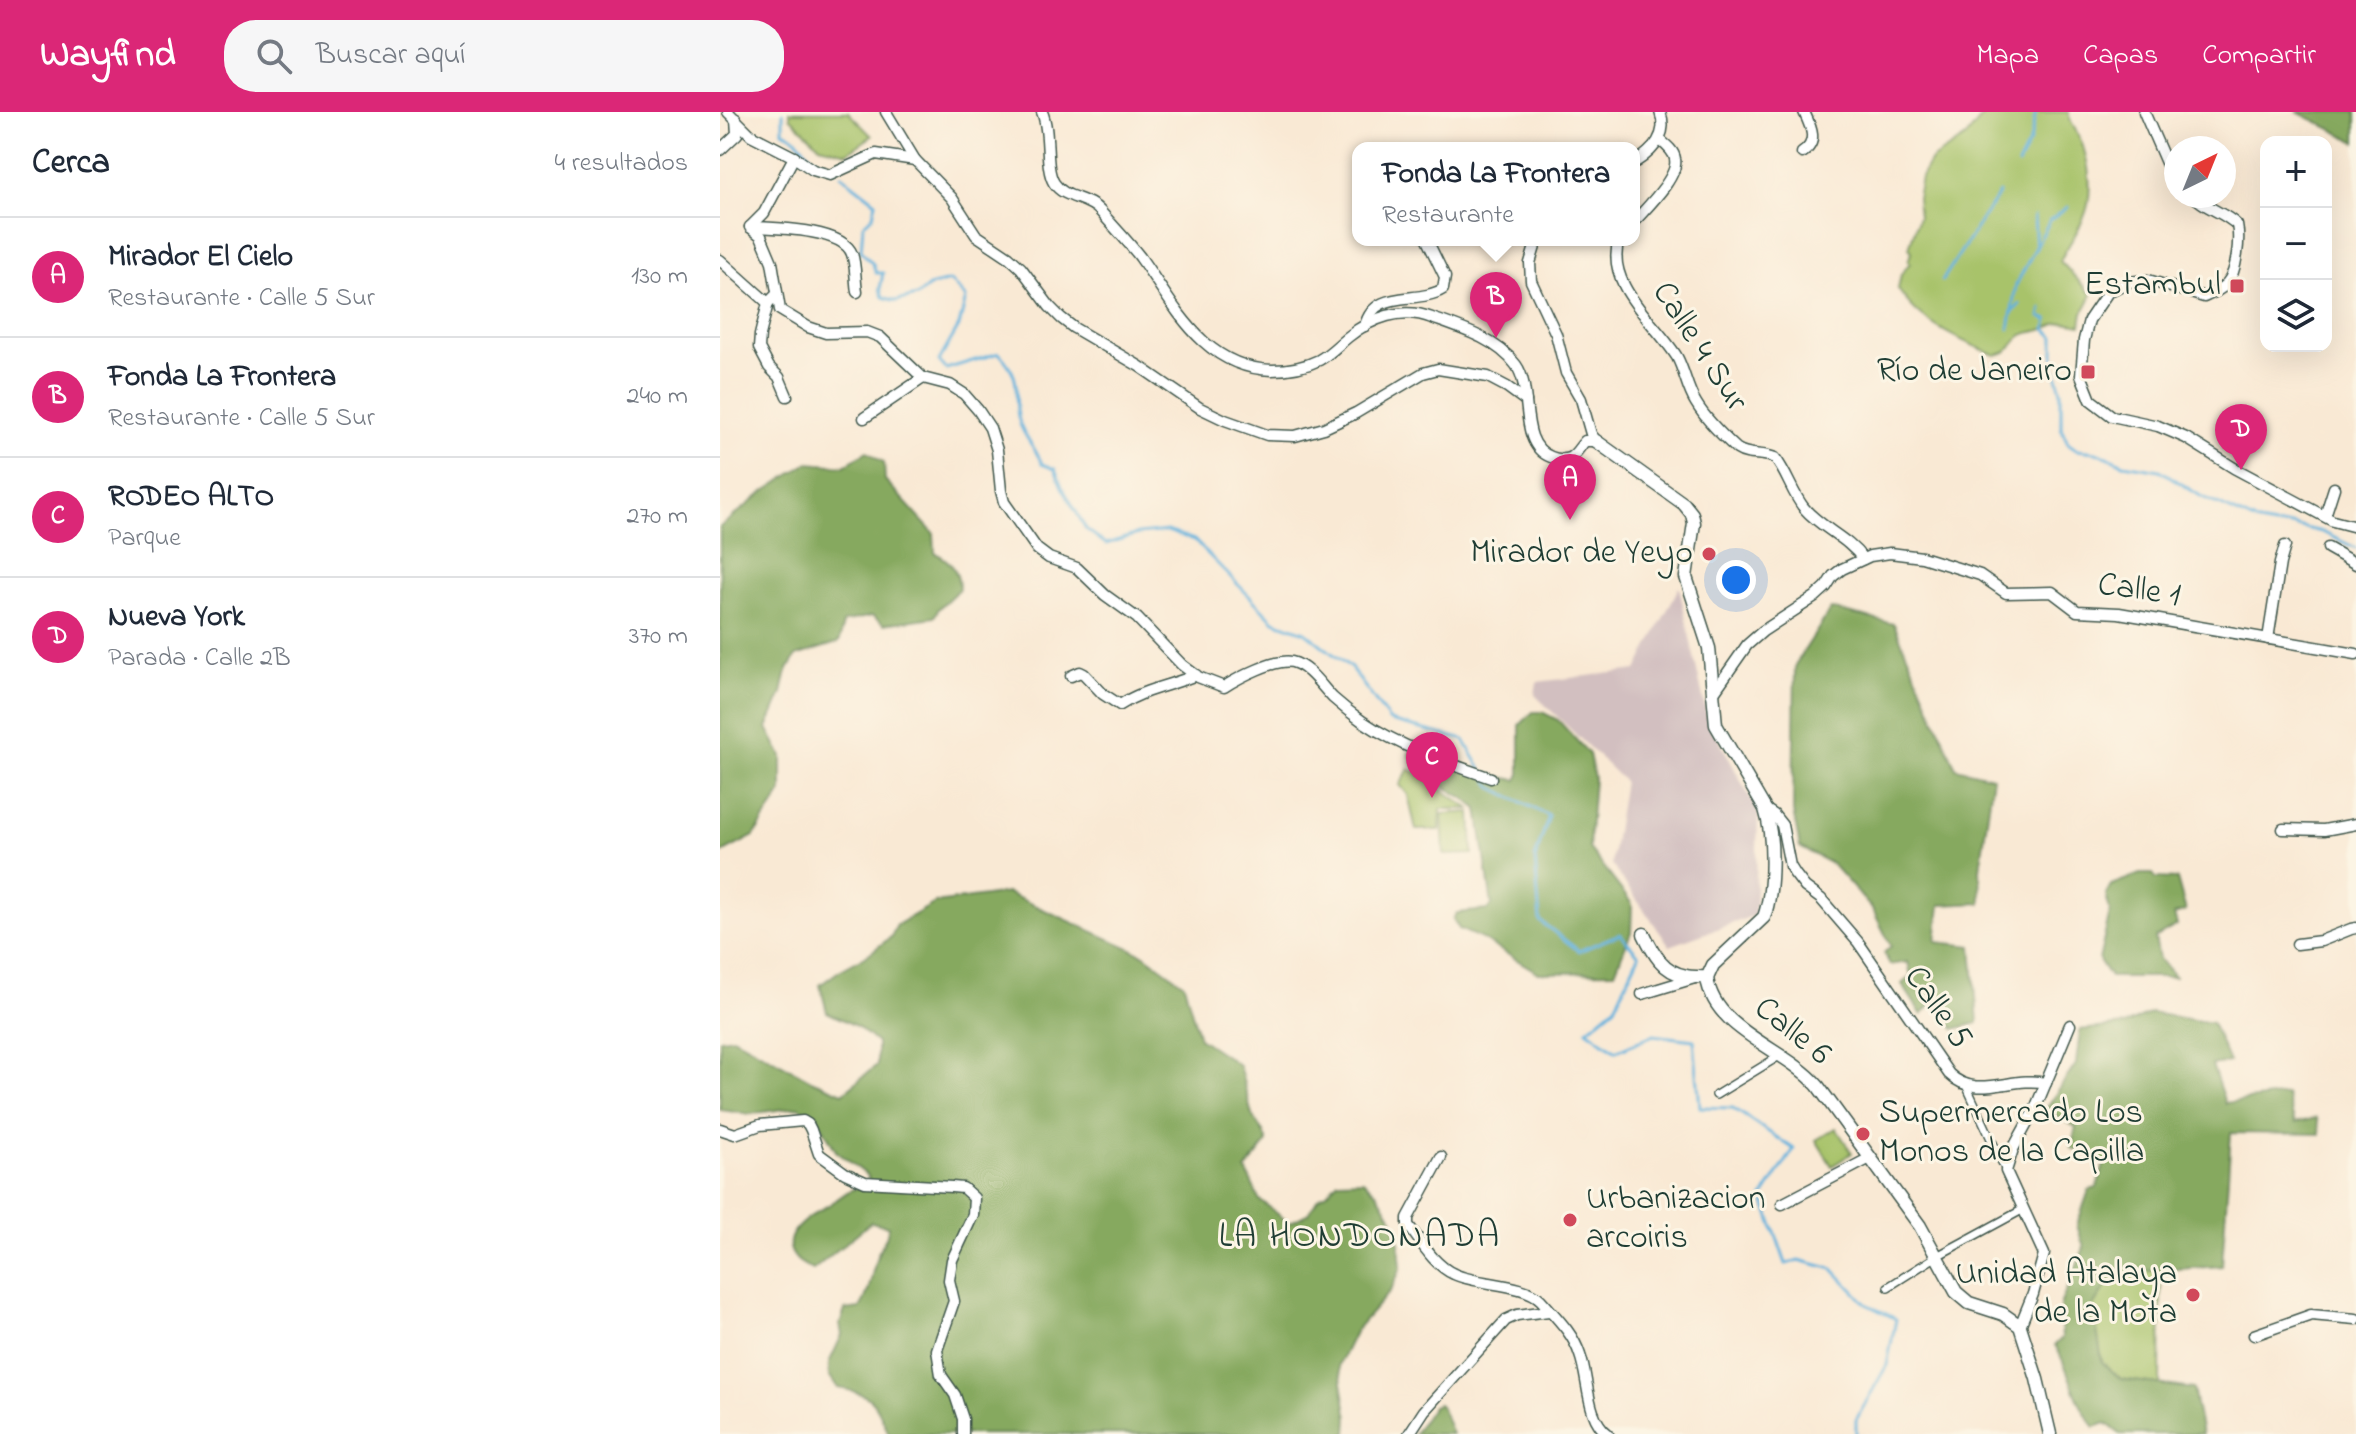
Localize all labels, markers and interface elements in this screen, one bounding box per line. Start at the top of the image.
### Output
search box [224,20,784,92]
text: Wayfind [40,28,176,84]
icon: search [252,34,296,78]
text: Buscar aquí [316,34,466,78]
text: Mapa [1977,36,2039,77]
text: Capas [2083,36,2158,77]
text: Compartir [2202,36,2316,77]
north arrow [2164,136,2236,208]
map controls [2260,136,2332,352]
button: + [2260,136,2332,208]
text: Cerca [32,139,110,189]
popup [1352,142,1640,246]
text: 4 resultados [555,145,688,183]
text: Fonda La Frontera [1382,153,1610,197]
text: Restaurante [1382,197,1514,235]
button: − [2260,208,2332,280]
text: Mirador El Cielo [108,236,293,280]
text: A [50,258,66,296]
text: 130 m [631,258,688,296]
place label: Estambul [2084,261,2221,311]
pin: B [1470,272,1522,338]
street label: Calle 4 Sur [1638,272,1760,422]
marker: Estambul [2228,277,2246,295]
text: Restaurante · Calle 5 Sur [108,280,375,318]
button: layers [2260,280,2332,352]
place label: Río de Janeiro [1877,347,2072,397]
text: Fonda La Frontera [108,356,336,400]
marker: Río de Janeiro [2079,363,2097,381]
text: B [49,378,67,416]
text: 240 m [626,378,688,416]
text: Restaurante · Calle 5 Sur [108,400,375,438]
pin: D [2215,404,2267,470]
pin: A [1544,454,1596,520]
text: RODEO ALTO [108,476,274,520]
text: C [51,498,65,536]
text: 270 m [626,498,688,536]
text: Parque [108,520,181,558]
place label: Mirador de Yeyo [1470,529,1693,579]
marker: Mirador de Yeyo [1700,545,1718,563]
your location [1716,560,1756,600]
street label: Calle 1 [2094,560,2184,622]
text: Nueva York [108,596,245,640]
text: D [48,618,68,656]
text: 370 m [629,618,688,656]
text: Parada · Calle 2B [108,640,290,678]
pin: C [1406,732,1458,798]
street label: Calle 5 [1890,956,1984,1060]
street label: Calle 6 [1742,985,1842,1079]
place label: Supermercado Los Monos de la Capilla [1879,1089,2144,1178]
marker: Supermercado Los Monos de la Capilla [1854,1125,1872,1143]
place label: Urbanizacion arcoiris [1586,1175,1766,1264]
district label: LA HONDONADA [1219,1211,1501,1264]
marker: Urbanizacion arcoiris [1561,1211,1579,1229]
place label: Unidad Atalaya de la Mota [1955,1250,2177,1339]
marker: Unidad Atalaya de la Mota [2184,1286,2202,1304]

